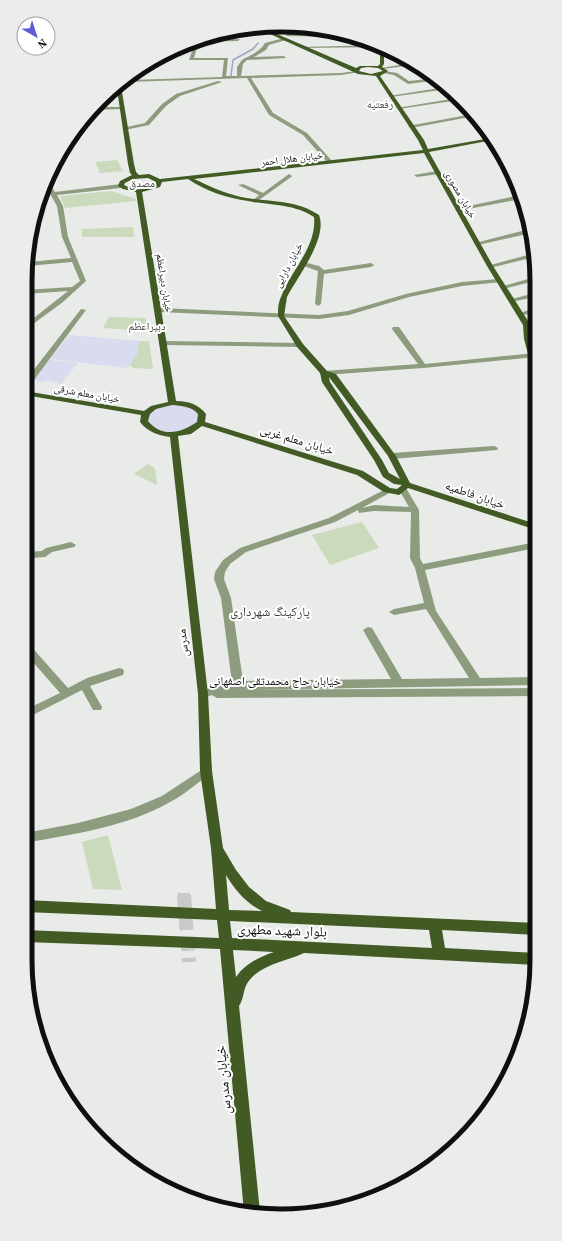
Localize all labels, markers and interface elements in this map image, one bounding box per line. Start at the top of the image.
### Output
north arrow [16,16,56,56]
text: N [34,35,50,52]
district label: رفعتیه [367,97,393,112]
street label: خیابان هلال احمر [259,148,324,169]
street label: خیابان مصوری [442,168,480,221]
district label: مصدق [129,176,155,191]
street label: خیابان دارایی [271,240,306,290]
street label: خیابان دبیراعظم [152,253,176,314]
district label: دبیراعظم [129,319,166,334]
street label: خیابان معلم شرقی [53,381,121,407]
street label: خیابان معلم غربی [258,421,336,459]
street label: خیابان فاطمیه [443,477,507,513]
district label: پارکینگ شهرداری [230,603,310,620]
street label: مدرس [174,628,192,658]
street label: خیابان حاج محمدتقی اصفهانی [209,673,341,689]
street label: بلوار شهید مطهری [237,918,328,942]
street label: خیابان مدرس [210,1045,236,1115]

